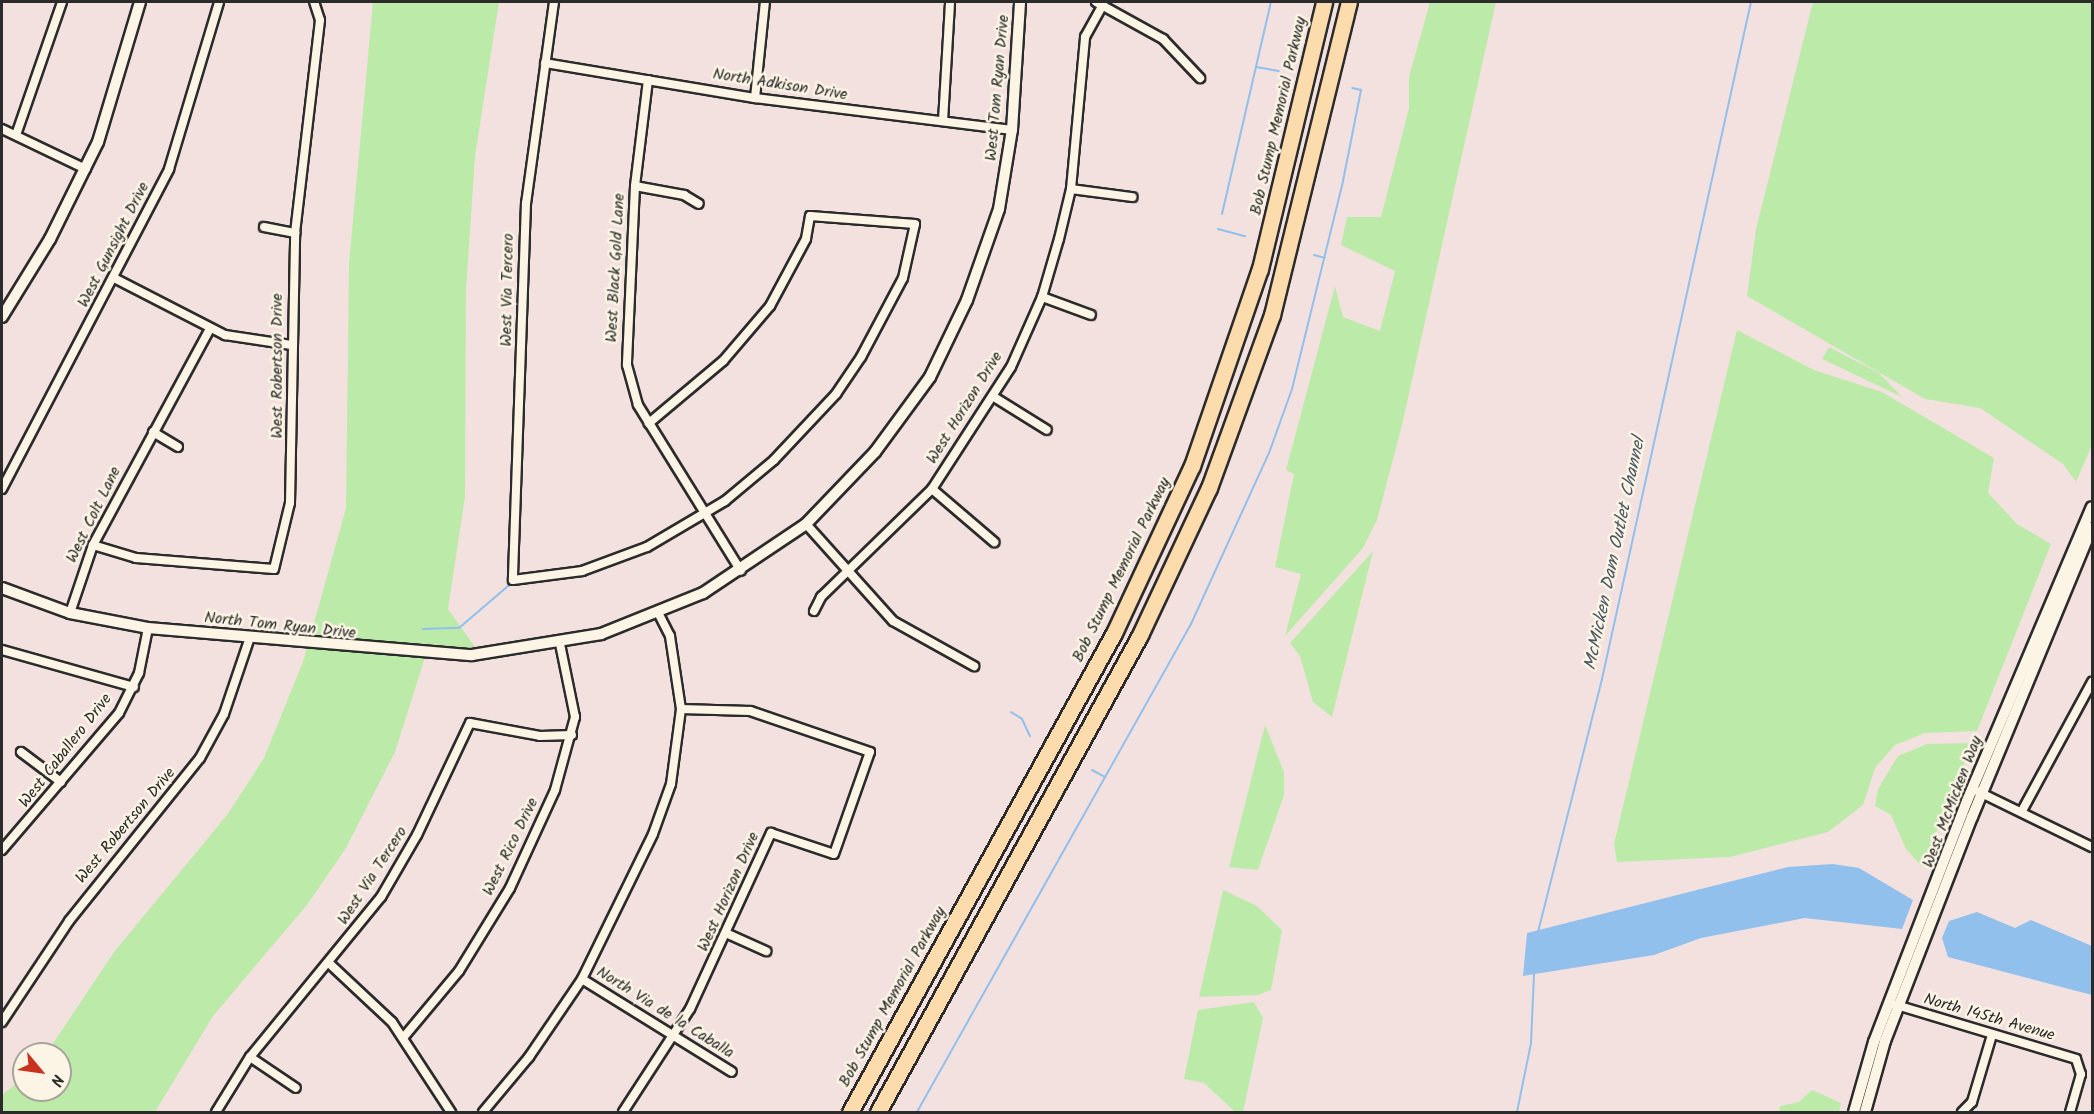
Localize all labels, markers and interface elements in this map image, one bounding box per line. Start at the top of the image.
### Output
street label: West Tom Ryan Drive [982,14,1014,162]
street label: Bob Stump Memorial Parkway [1247,15,1311,217]
street label: North Adkison Drive [711,65,849,105]
street label: West Gunsight Drive [74,179,154,311]
street label: West Black Gold Lane [603,193,629,343]
street label: West Via Tercero [497,233,519,347]
street label: West Robertson Drive [268,293,288,439]
street label: West Horizon Drive [923,348,1007,468]
water label: McMicken Dam Outlet Channel [1581,436,1651,672]
street label: West Colt Lane [62,464,126,566]
street label: Bob Stump Memorial Parkway [1069,475,1175,665]
street label: North Tom Ryan Drive [203,608,357,644]
street label: West Caballero Drive [15,690,117,812]
street label: West McMicken Way [1919,733,1987,871]
street label: West Robertson Drive [72,764,180,888]
street label: West Rico Drive [479,795,543,899]
street label: West Via Tercero [334,823,412,929]
street label: West Horizon Drive [694,829,764,955]
street label: Bob Stump Memorial Parkway [835,904,951,1090]
street label: North Via de la Caballa [593,963,737,1063]
street label: North 145th Avenue [1921,990,2057,1046]
north arrow [12,1042,72,1102]
text: N [43,1070,70,1090]

